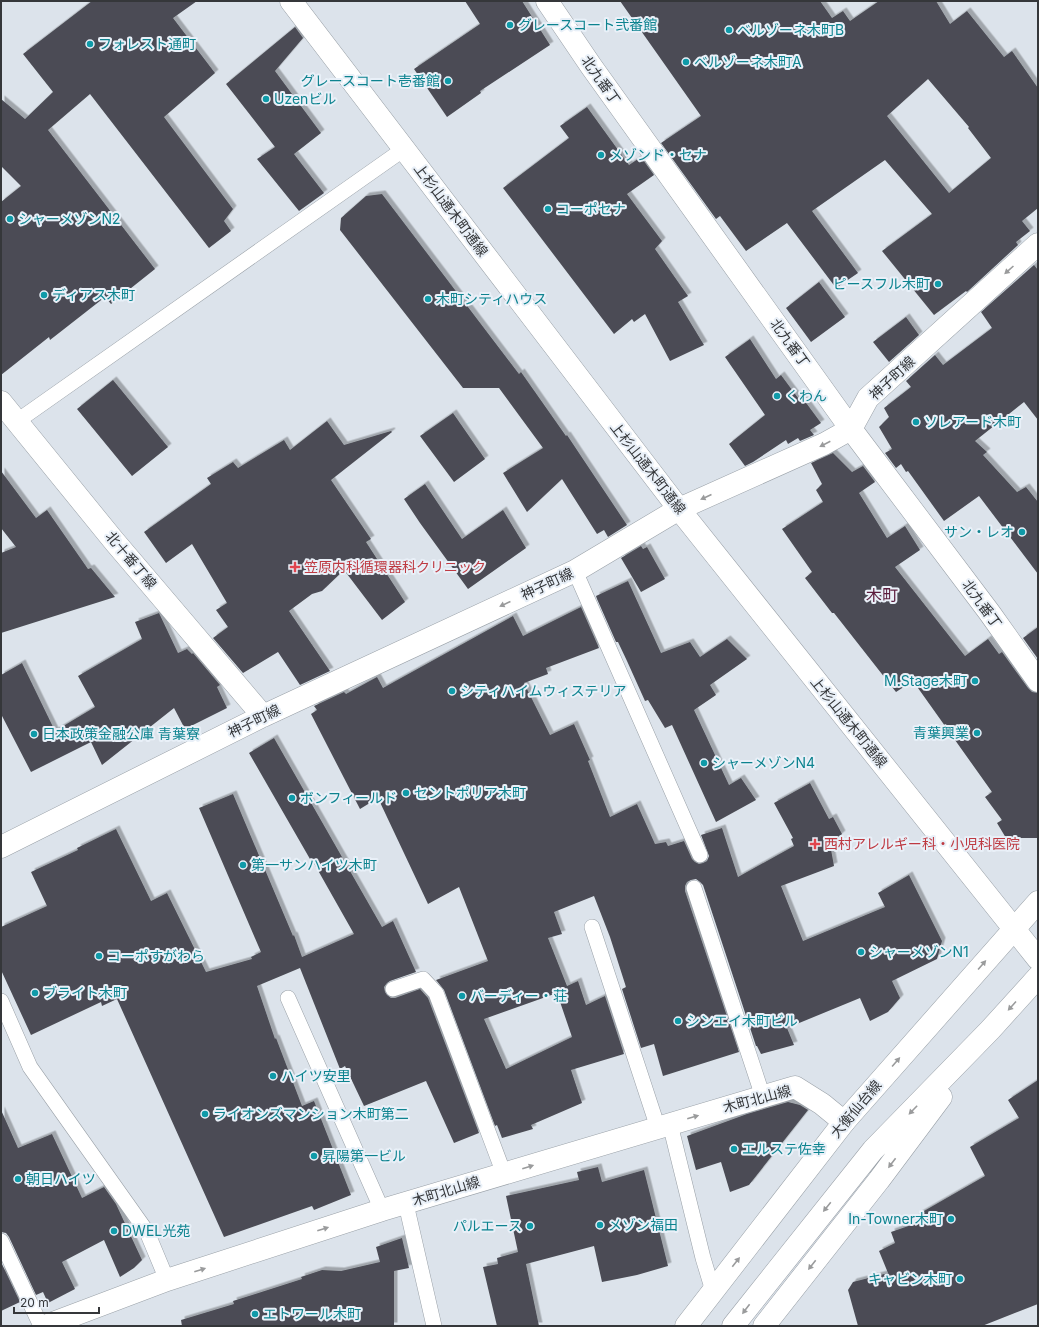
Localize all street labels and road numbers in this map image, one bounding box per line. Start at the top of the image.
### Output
street label: 北九番丁 [578,52,624,108]
street label: 上杉山通木町通線 [411,160,492,260]
street label: 北九番丁 [767,315,814,370]
street label: 神子町線 [865,352,918,403]
street label: 上杉山通木町通線 [607,418,690,517]
street label: 北十番丁線 [102,527,160,592]
street label: 神子町線 [518,564,576,603]
street label: 北九番丁 [959,576,1006,631]
street label: 上杉山通木町通線 [808,673,891,771]
street label: 神子町線 [225,701,283,740]
street label: 大衡仙台線 [827,1076,885,1141]
street label: 木町北山線 [721,1081,793,1116]
street label: 木町北山線 [410,1172,482,1209]

